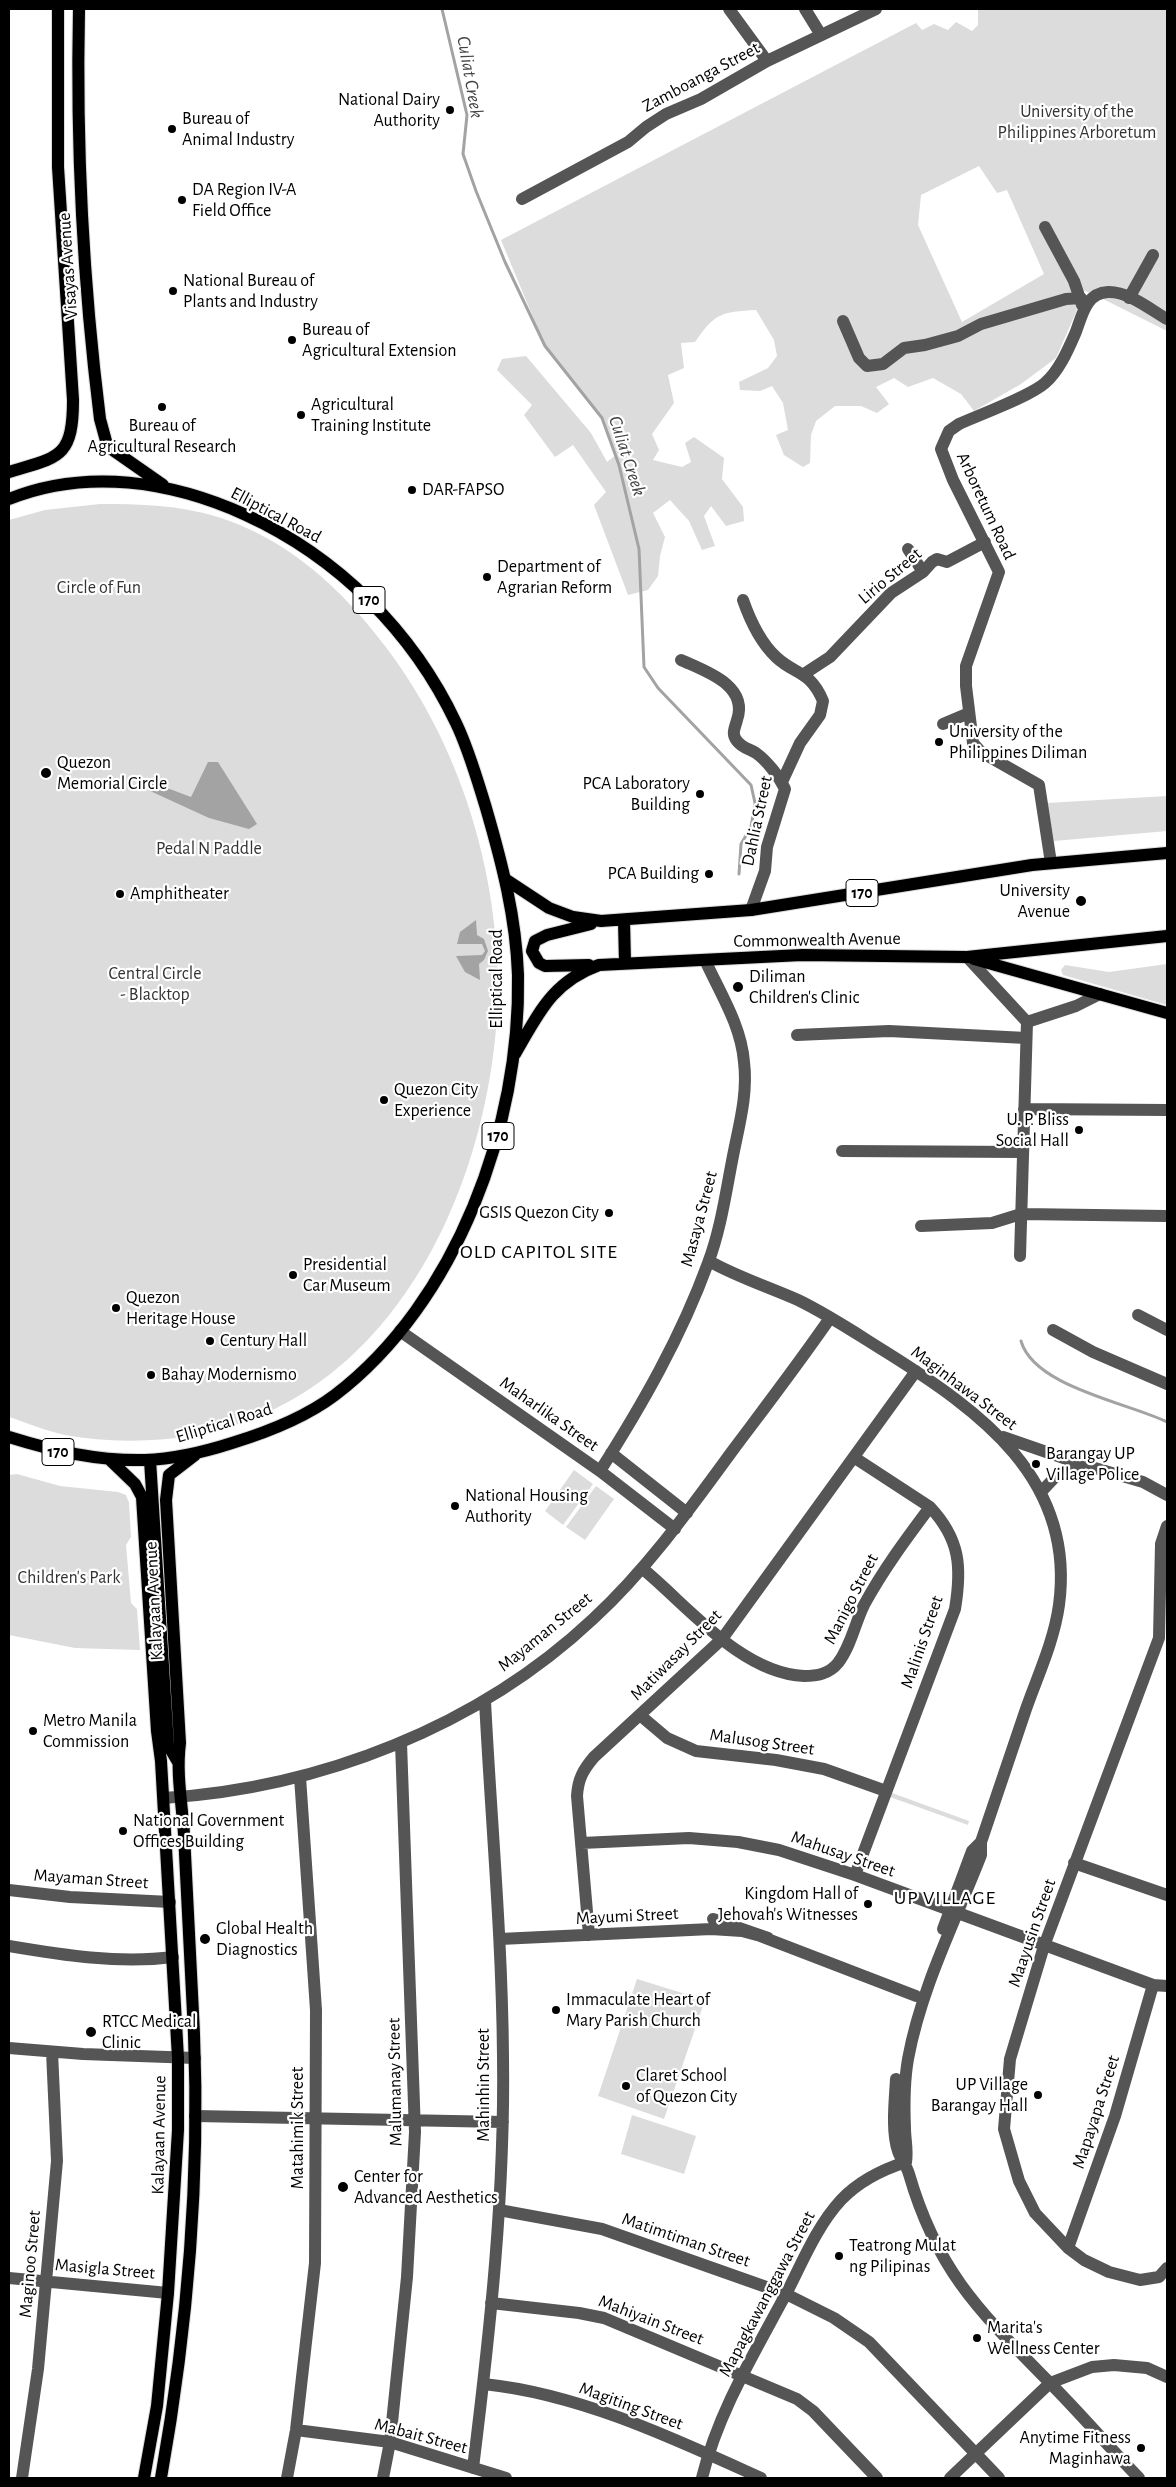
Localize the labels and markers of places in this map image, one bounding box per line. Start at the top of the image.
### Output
place label: National Dairy Authority [338,89,440,132]
marker: National Dairy Authority [444,104,456,116]
place label: Bureau of Animal Industry [182,108,295,150]
marker: Bureau of Animal Industry [166,123,178,135]
place label: DA Region IV-A Field Office [192,179,296,222]
marker: DA Region IV-A Field Office [176,194,188,206]
place label: National Bureau of Plants and Industry [183,270,318,312]
marker: National Bureau of Plants and Industry [167,285,179,297]
place label: Bureau of Agricultural Extension [302,319,457,362]
marker: Bureau of Agricultural Extension [286,334,298,346]
place label: Agricultural Training Institute [311,394,431,436]
marker: Bureau of Agricultural Research [156,401,168,413]
marker: Agricultural Training Institute [295,409,307,421]
place label: Bureau of Agricultural Research [88,415,236,458]
place label: DAR-FAPSO [422,479,505,501]
marker: DAR-FAPSO [406,484,418,496]
place label: Department of Agrarian Reform [497,556,612,598]
marker: Department of Agrarian Reform [481,571,493,583]
place label: University of the Philippines Diliman [949,721,1087,764]
marker: University of the Philippines Diliman [933,736,945,748]
place label: Quezon Memorial Circle [57,752,167,794]
marker: Quezon Memorial Circle [39,766,53,780]
place label: PCA Laboratory Building [582,773,690,816]
marker: PCA Laboratory Building [694,788,706,800]
place label: PCA Building [608,863,699,885]
marker: PCA Building [703,868,715,880]
place label: University Avenue [1000,880,1070,922]
place label: Amphitheater [130,883,229,905]
marker: Amphitheater [114,888,126,900]
marker: University Avenue [1074,894,1088,908]
place label: Diliman Children's Clinic [749,966,859,1009]
marker: Diliman Children's Clinic [731,980,745,994]
place label: Quezon City Experience [394,1079,478,1122]
marker: Quezon City Experience [378,1094,390,1106]
place label: U. P. Bliss Social Hall [996,1109,1069,1152]
marker: U. P. Bliss Social Hall [1073,1124,1085,1136]
place label: GSIS Quezon City [479,1202,599,1224]
marker: GSIS Quezon City [603,1207,615,1219]
place label: Presidential Car Museum [303,1254,391,1296]
marker: Presidential Car Museum [287,1269,299,1281]
place label: Quezon Heritage House [126,1287,235,1330]
marker: Quezon Heritage House [110,1302,122,1314]
place label: Century Hall [220,1330,307,1352]
marker: Century Hall [204,1335,216,1347]
place label: Bahay Modernismo [161,1364,297,1386]
marker: Bahay Modernismo [145,1369,157,1381]
place label: Barangay UP Village Police [1046,1443,1139,1486]
marker: Barangay UP Village Police [1030,1458,1042,1470]
place label: National Housing Authority [465,1485,588,1528]
marker: National Housing Authority [449,1500,461,1512]
place label: Metro Manila Commission [43,1710,137,1752]
marker: Metro Manila Commission [27,1725,39,1737]
place label: National Government Offices Building [133,1810,284,1852]
marker: National Government Offices Building [117,1825,129,1837]
place label: Kingdom Hall of Jehovah's Witnesses [718,1883,858,1926]
marker: Kingdom Hall of Jehovah's Witnesses [862,1898,874,1910]
place label: Global Health Diagnostics [216,1918,313,1960]
marker: Global Health Diagnostics [198,1932,212,1946]
place label: Immaculate Heart of Mary Parish Church [566,1989,710,2032]
marker: Immaculate Heart of Mary Parish Church [550,2004,562,2016]
place label: RTCC Medical Clinic [102,2011,196,2054]
marker: RTCC Medical Clinic [84,2025,98,2039]
place label: Claret School of Quezon City [636,2065,737,2108]
place label: UP Village Barangay Hall [931,2074,1028,2116]
marker: Claret School of Quezon City [620,2080,632,2092]
marker: UP Village Barangay Hall [1032,2089,1044,2101]
place label: Center for Advanced Aesthetics [354,2166,498,2208]
marker: Center for Advanced Aesthetics [336,2180,350,2194]
place label: Teatrong Mulat ng Pilipinas [849,2235,956,2278]
marker: Teatrong Mulat ng Pilipinas [833,2250,845,2262]
place label: Marita's Wellness Center [987,2317,1100,2360]
marker: Marita's Wellness Center [971,2332,983,2344]
place label: Anytime Fitness Maginhawa [1020,2427,1131,2470]
marker: Anytime Fitness Maginhawa [1135,2442,1147,2454]

